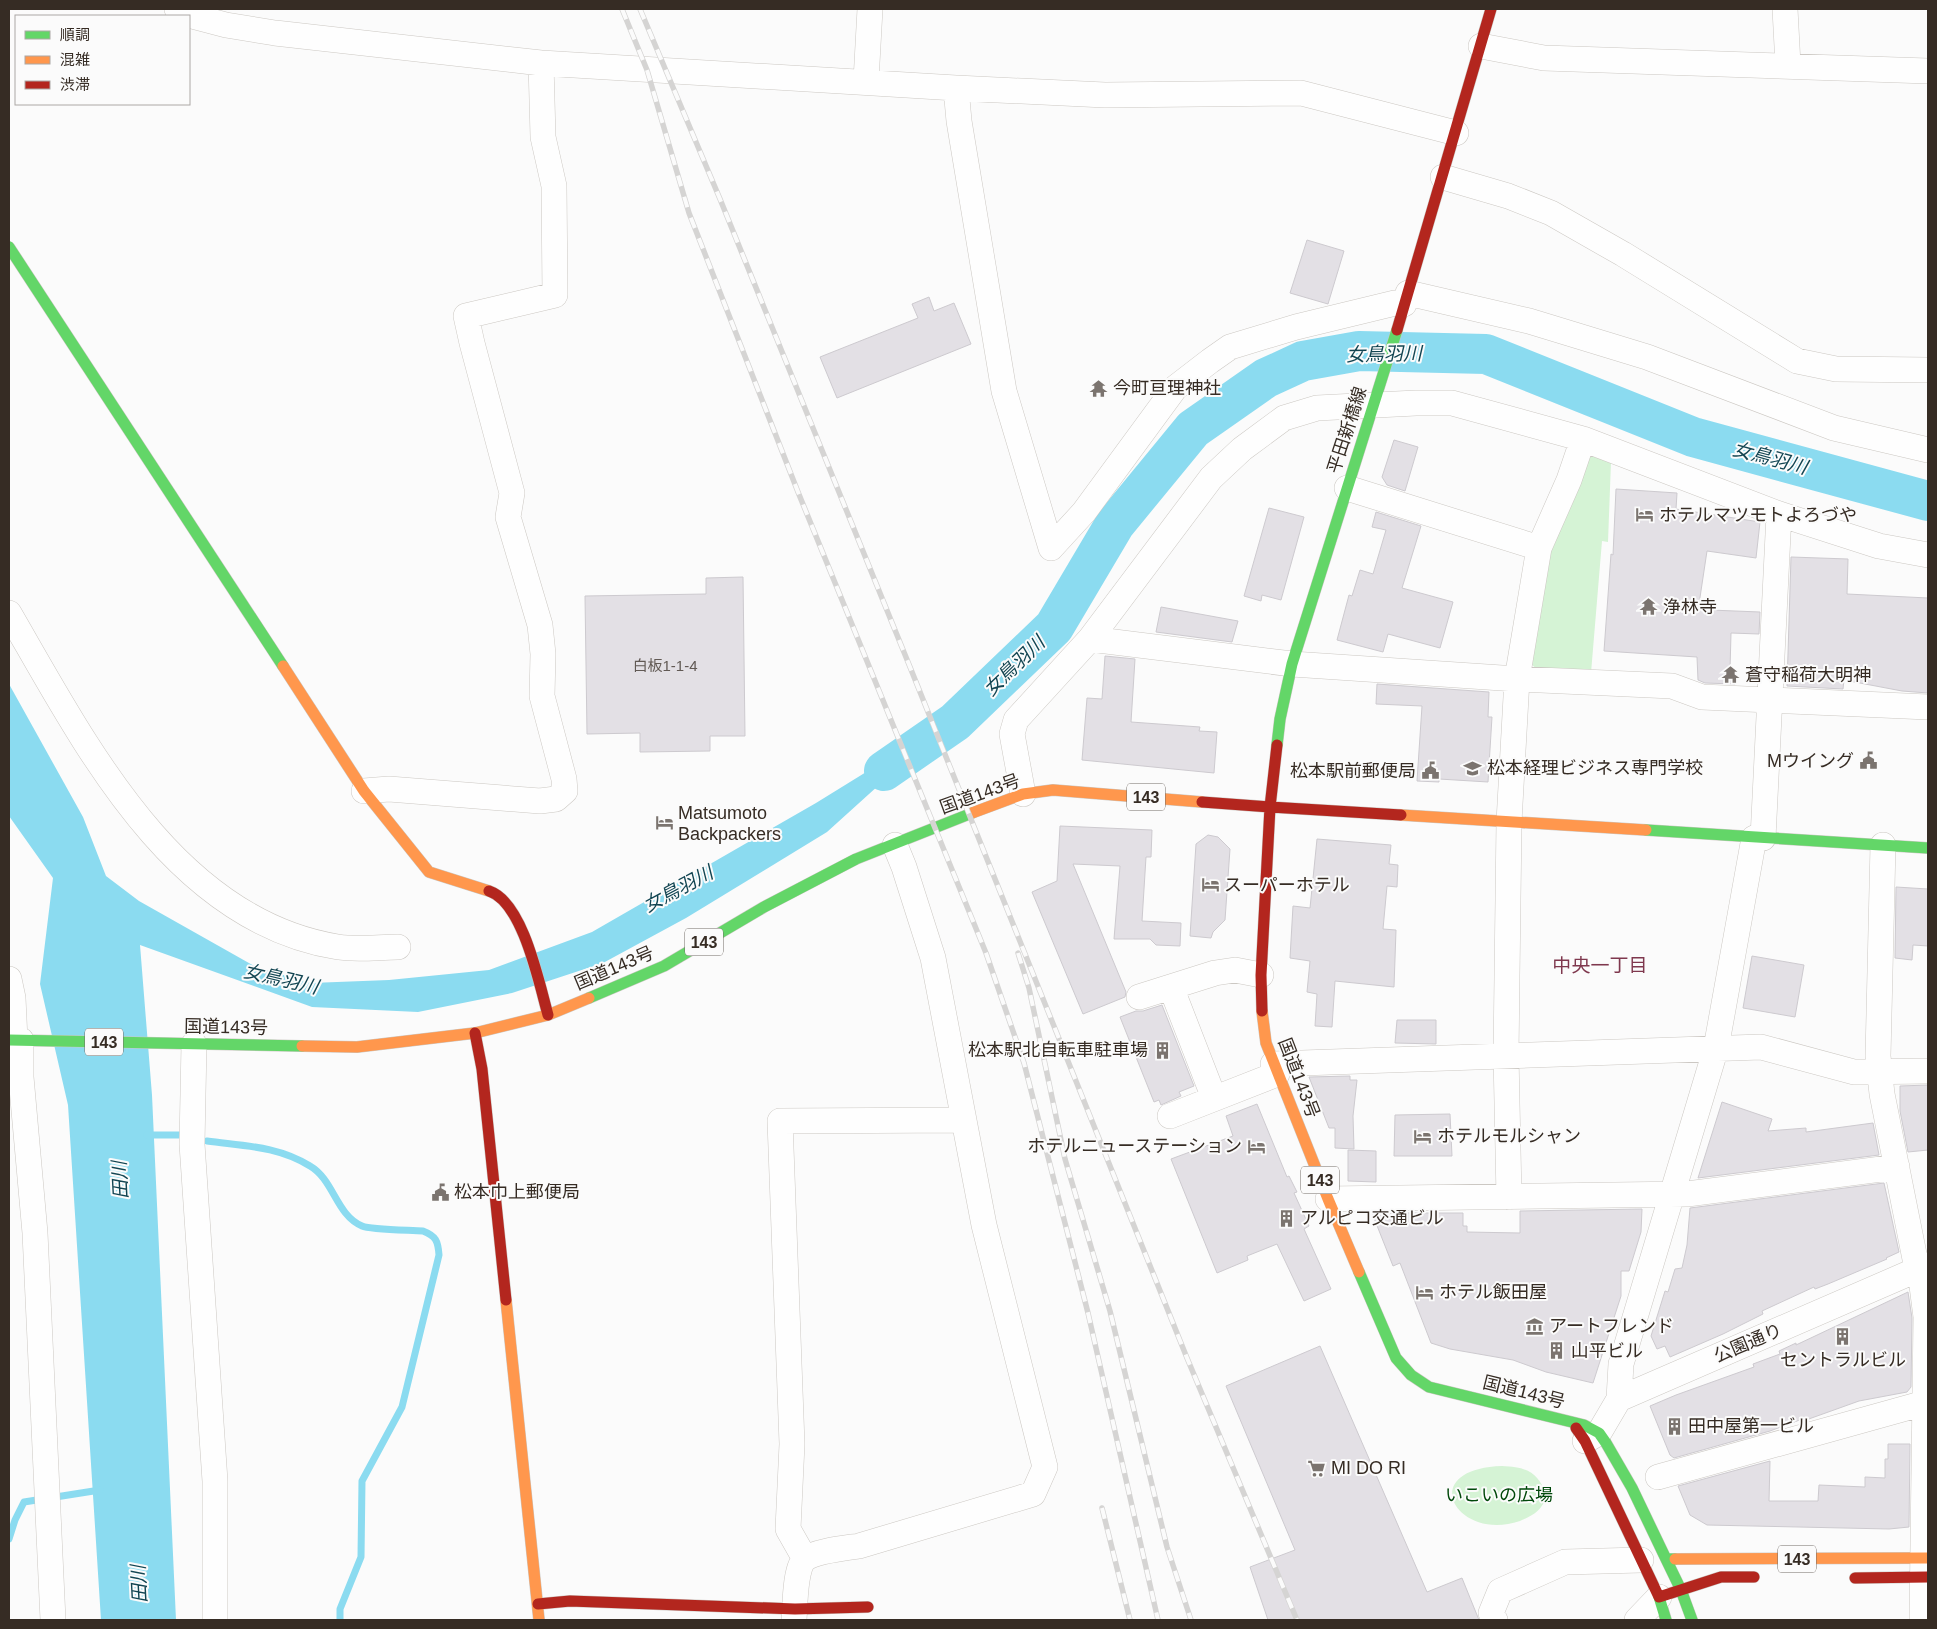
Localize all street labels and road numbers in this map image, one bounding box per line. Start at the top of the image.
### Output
street label: 平田新橋線 [1324,384,1370,476]
street label: 国道143号 [937,770,1023,818]
road number: 143 [1127,784,1165,810]
road number: 143 [685,929,723,956]
street label: 国道143号 [571,942,657,994]
street label: 国道143号 [184,1016,268,1038]
road number: 143 [85,1028,123,1056]
street label: 国道143号 [1275,1035,1323,1121]
road number: 143 [1301,1166,1339,1194]
street label: 公園通り [1711,1320,1785,1366]
street label: 国道143号 [1481,1372,1567,1412]
road number: 143 [1778,1546,1816,1572]

